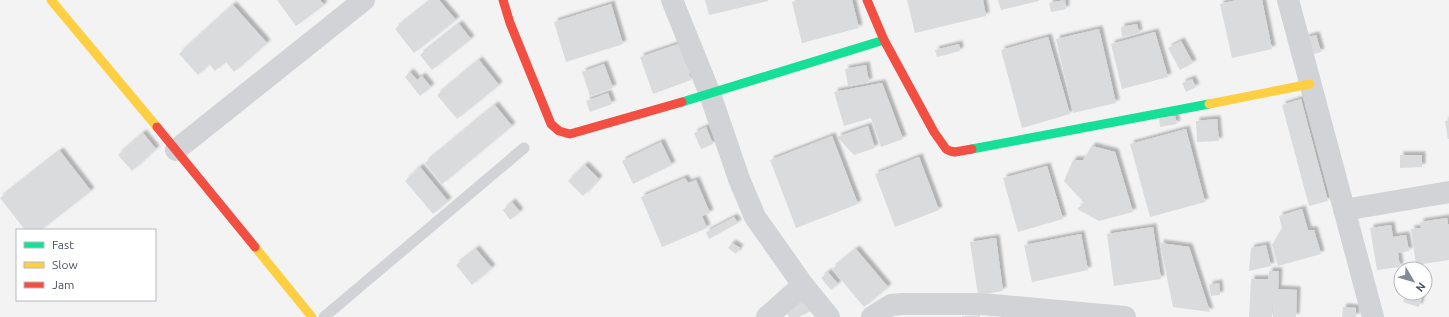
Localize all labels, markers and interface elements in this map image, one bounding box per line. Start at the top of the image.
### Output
legend [16,229,156,301]
text: Fast [52,238,74,251]
text: Slow [52,258,78,271]
north arrow [1393,261,1433,301]
text: Jam [52,278,74,291]
text: N [1414,280,1428,294]

